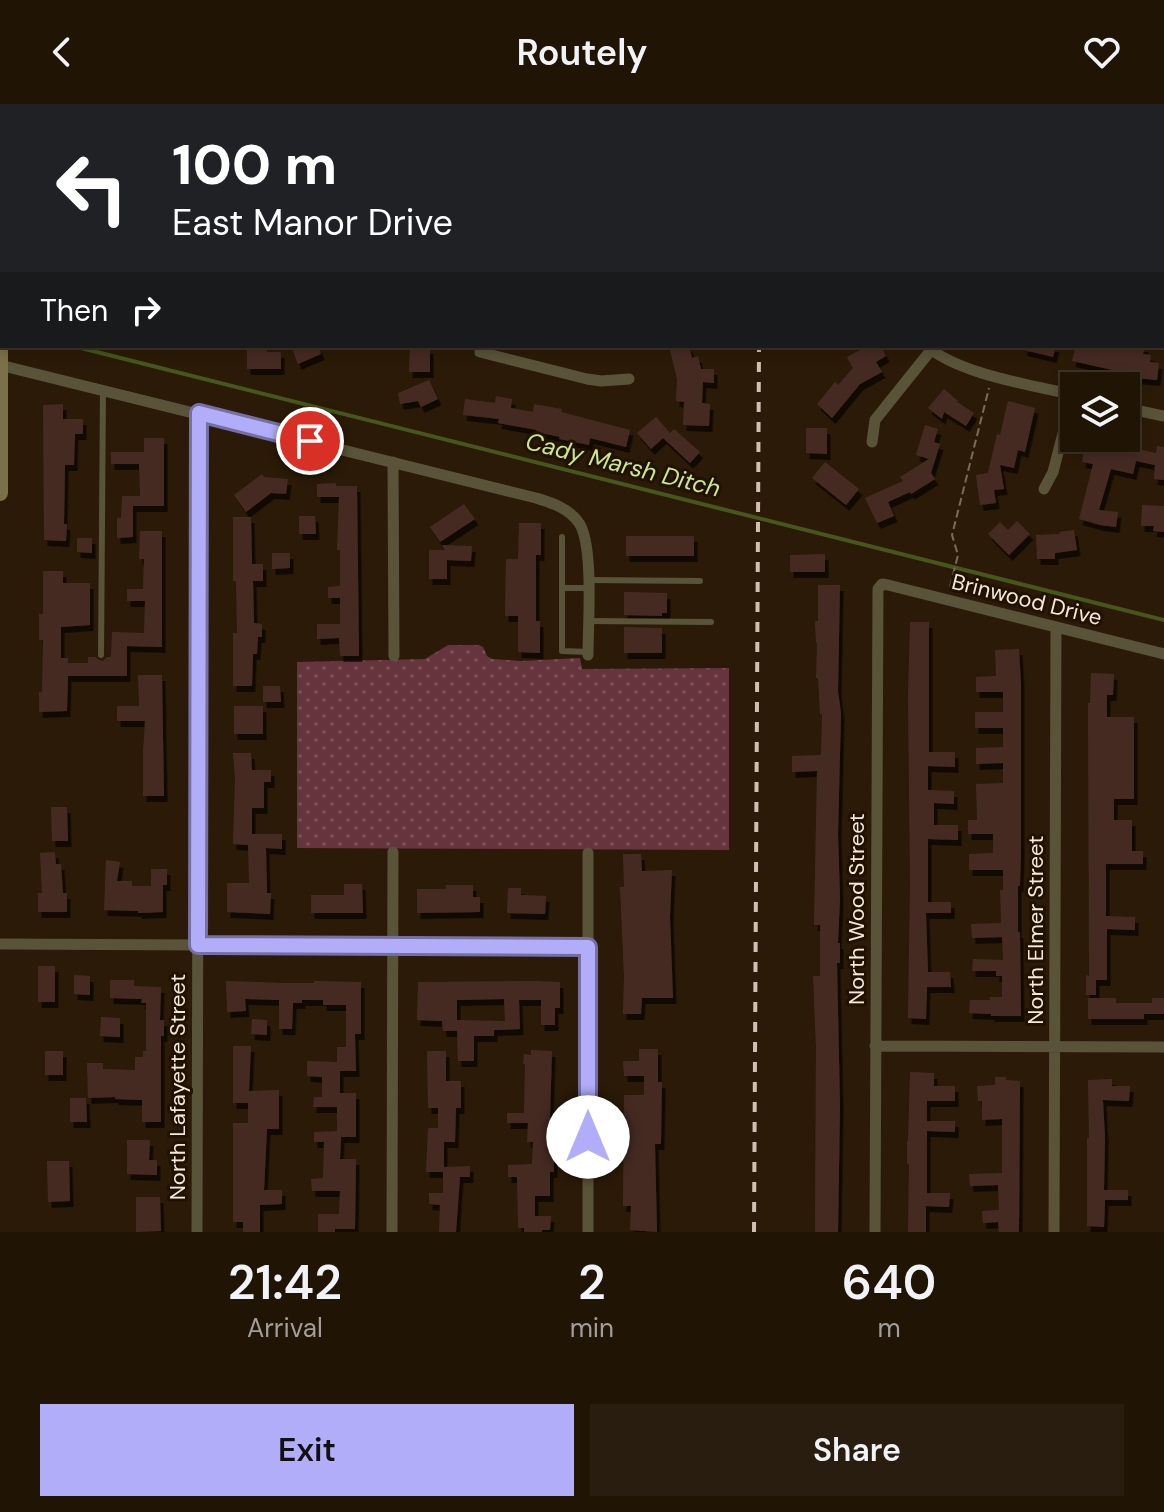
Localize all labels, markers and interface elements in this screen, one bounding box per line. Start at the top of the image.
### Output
text: Routely [516,29,648,76]
icon: back [40,30,84,74]
icon: heart [1080,30,1124,74]
text: 100 m [172,128,337,201]
icon: left [40,136,144,240]
text: East Manor Drive [172,199,453,246]
icon: right [124,288,168,332]
text: Then [40,291,108,330]
map controls [1060,372,1140,452]
button: layers [1060,372,1140,452]
pin [276,407,344,475]
icon: arrive [288,419,332,463]
water label: Cady Marsh Ditch [523,425,724,504]
street label: Brinwood Drive [949,567,1105,632]
street label: North Wood Street [842,813,871,1005]
street label: North Elmer Street [1021,835,1050,1025]
street label: North Lafayette Street [163,974,192,1200]
position arrow [546,1095,630,1179]
text: 21:42 [228,1251,342,1314]
text: 2 [578,1251,606,1314]
text: 640 [842,1251,936,1314]
text: Arrival [247,1311,323,1345]
text: min [570,1311,614,1345]
text: m [877,1311,901,1345]
button: Exit [40,1404,574,1496]
button: Share [590,1404,1124,1496]

